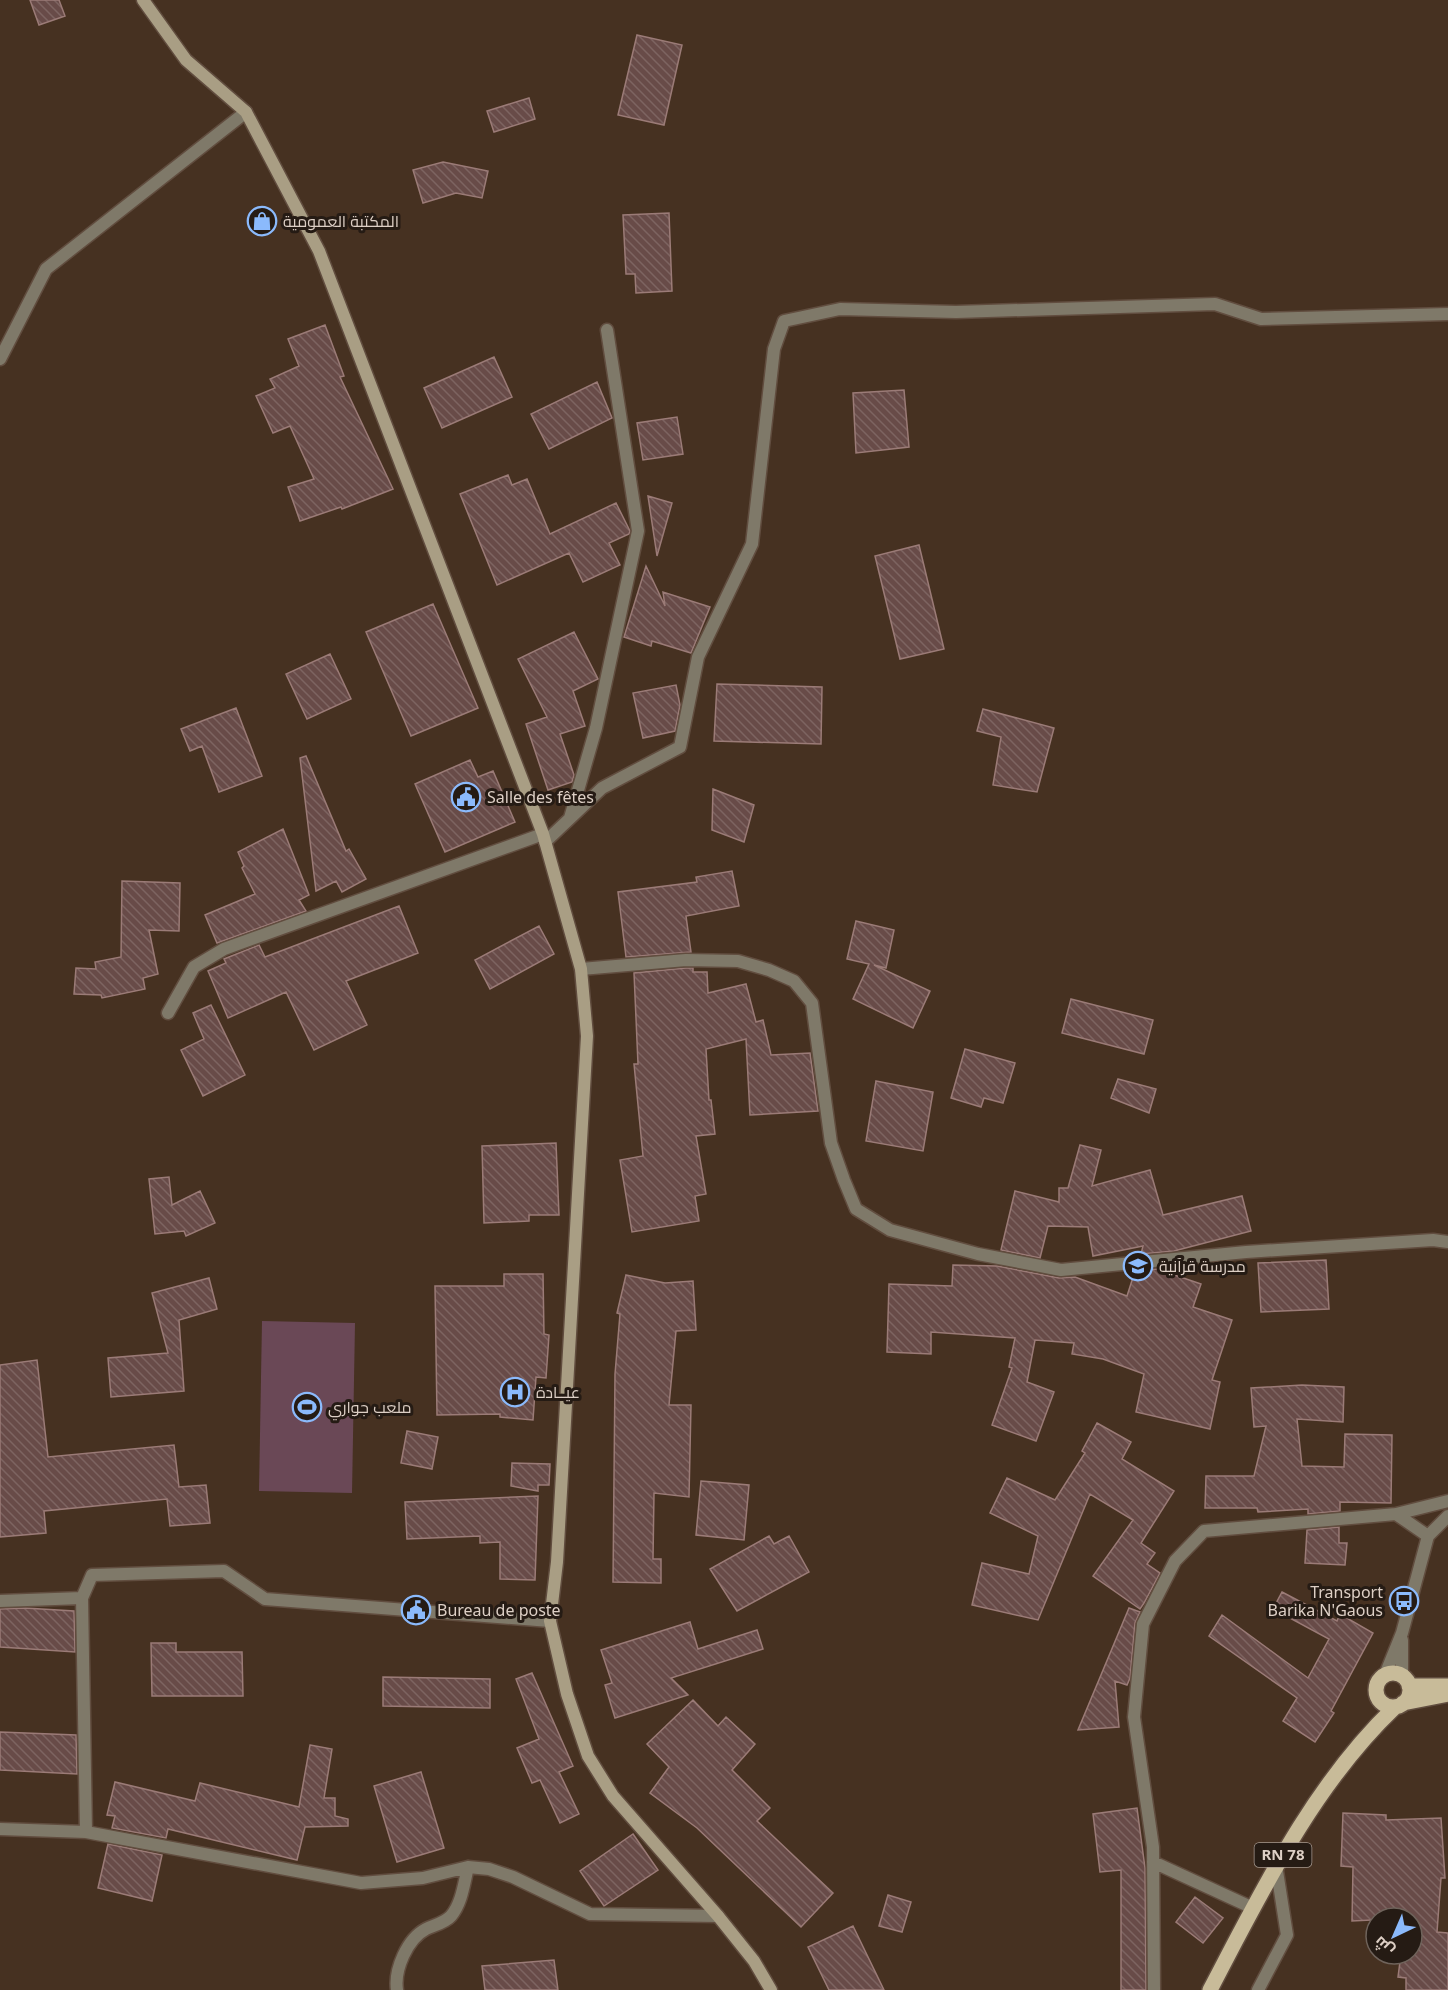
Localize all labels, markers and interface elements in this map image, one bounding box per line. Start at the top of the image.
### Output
shop icon: المكتبة العمومية [246,205,278,237]
place label: المكتبة العمومية [283,210,399,232]
public building icon: Salle des fêtes [450,781,482,813]
place label: Salle des fêtes [487,786,594,808]
school or university icon: مدرسة قرآنية [1122,1250,1154,1282]
place label: مدرسة قرآنية [1159,1255,1246,1277]
hospital icon: عيــادة [499,1376,531,1408]
place label: عيــادة [536,1381,580,1403]
sports icon: ملعب جواري [291,1391,323,1423]
place label: ملعب جواري [328,1396,412,1421]
place label: Transport Barika N'Gaous [1268,1581,1383,1621]
bus stop icon: Transport Barika N'Gaous [1388,1585,1420,1617]
public building icon: Bureau de poste [400,1594,432,1626]
place label: Bureau de poste [437,1599,561,1621]
road number: RN 78 [1254,1843,1312,1867]
north arrow [1364,1906,1424,1966]
text: ش [1369,1932,1399,1962]

